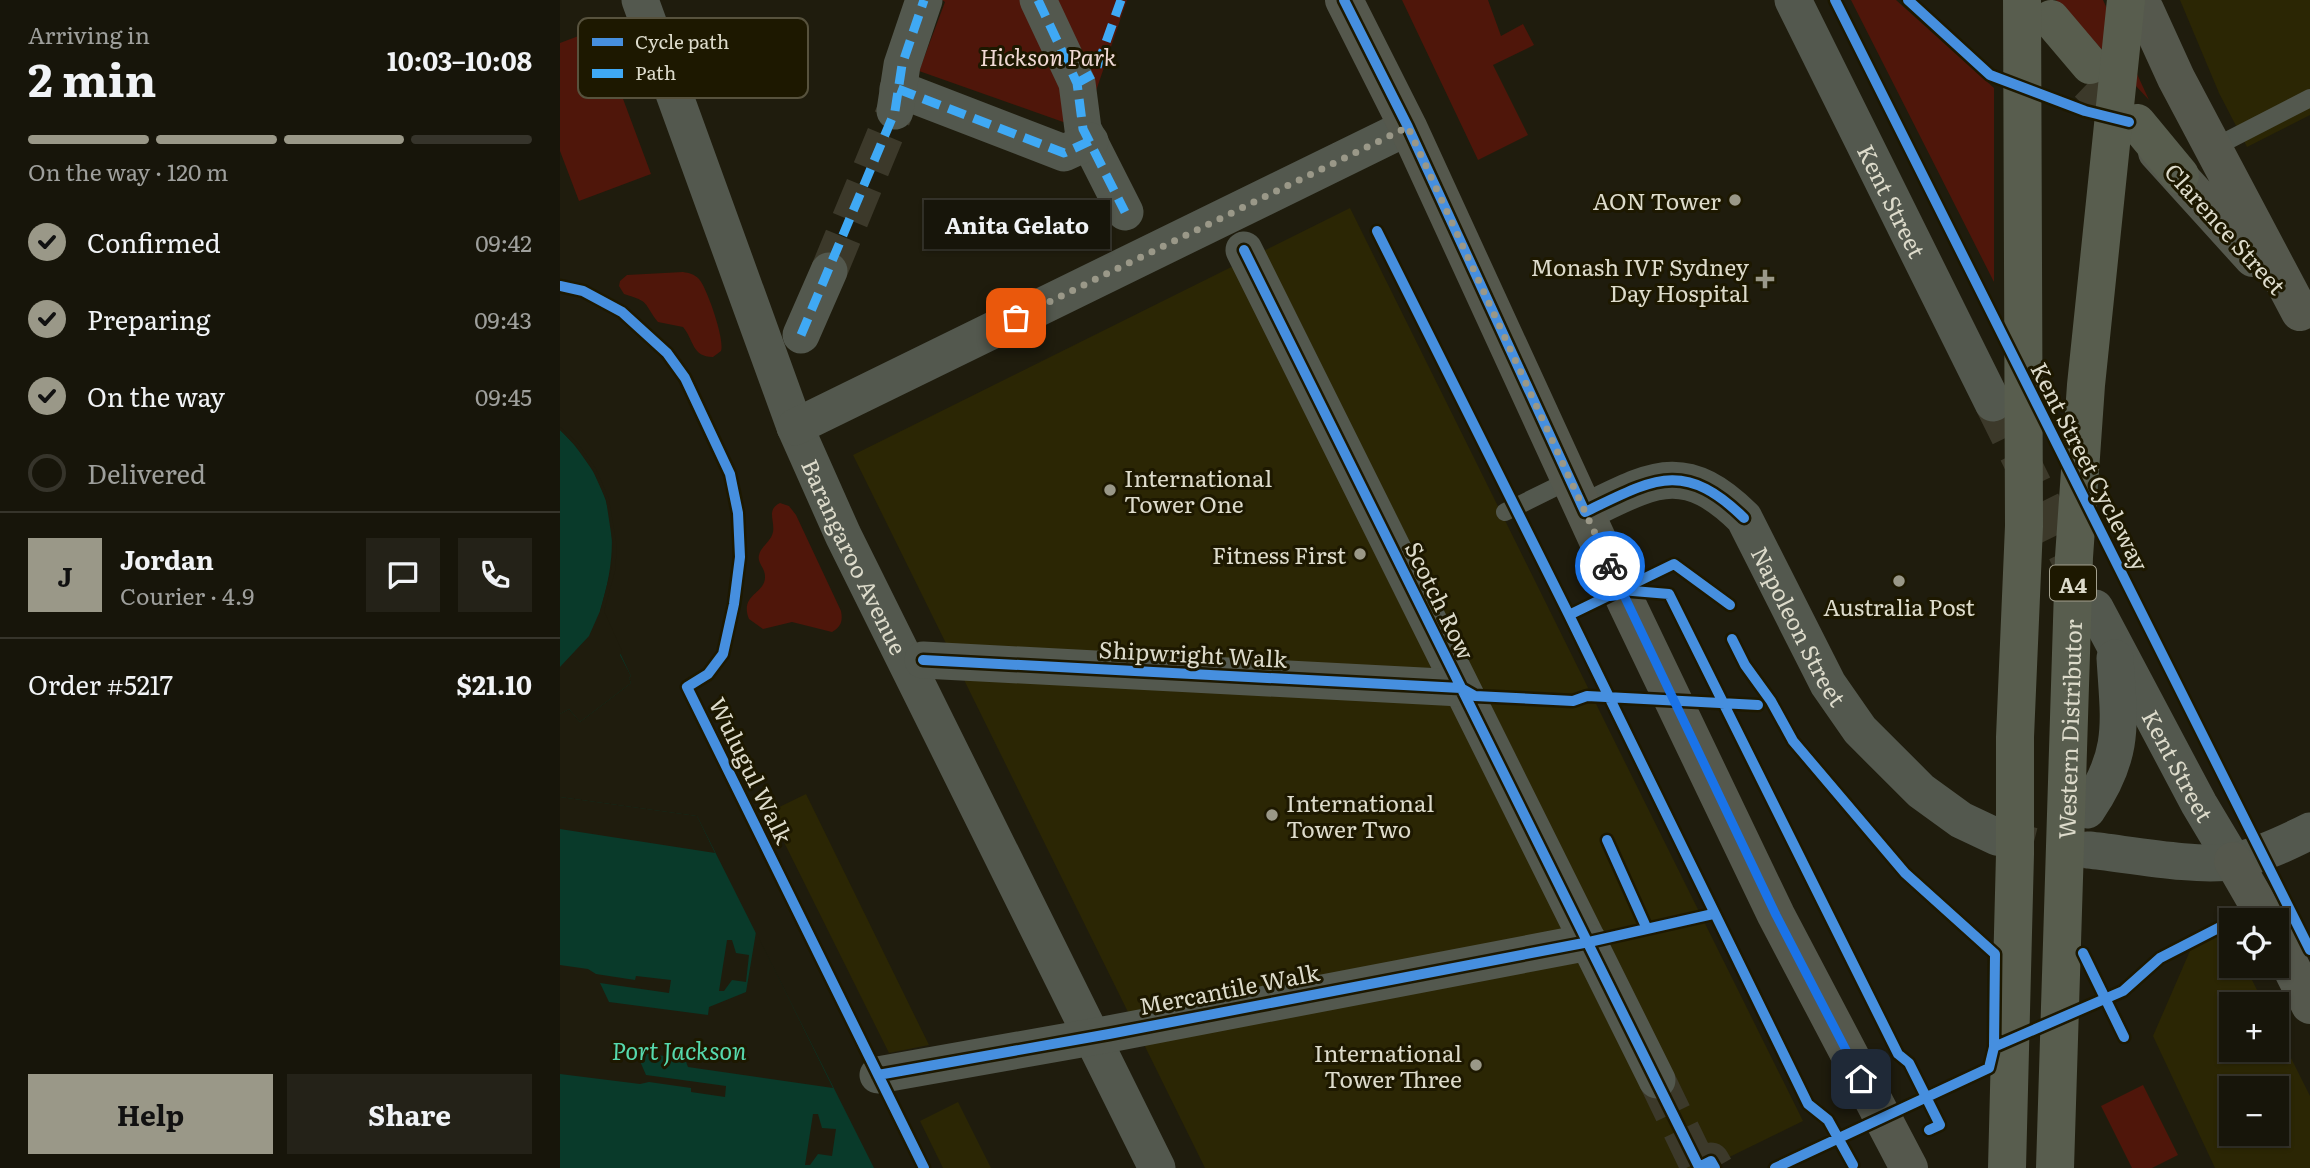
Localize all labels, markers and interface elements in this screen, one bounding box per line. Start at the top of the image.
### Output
text: Arriving in [28,17,150,51]
legend [578,18,808,98]
text: Cycle path [635,27,729,55]
park label: Hickson Park [980,39,1117,73]
text: 10:03–10:08 [387,40,532,79]
text: 2 min [28,43,157,111]
text: Path [635,58,676,86]
street label: Kent Street [1850,138,1935,264]
text: On the way · 120 m [28,154,228,188]
street label: Clarence Street [2158,155,2295,302]
place label: AON Tower [1593,183,1721,217]
marker: AON Tower [1727,192,1743,208]
callout: Anita Gelato [923,199,1109,248]
text: Anita Gelato [945,207,1089,241]
text: Confirmed [87,222,221,261]
icon: check [28,223,66,261]
text: 09:42 [475,225,532,259]
place label: Monash IVF Sydney Day Hospital [1530,249,1750,309]
marker: Monash IVF Sydney Day Hospital [1755,269,1775,289]
pin [986,288,1046,348]
text: Preparing [87,299,210,338]
icon: bag [997,299,1035,337]
icon: check [28,300,66,338]
text: 09:43 [474,302,532,336]
street label: Kent Street Cycleway [2024,356,2159,577]
text: On the way [87,376,225,415]
icon: check [28,377,66,415]
text: 09:45 [475,379,532,413]
text: Delivered [87,453,206,492]
street label: Barangaroo Avenue [794,453,917,660]
place label: International Tower One [1124,460,1272,520]
marker: International Tower One [1102,482,1118,498]
courier [1575,531,1645,601]
street label: Scotch Row [1398,535,1484,665]
place label: Fitness First [1212,537,1347,571]
button: chat [366,538,440,612]
button: phone [458,538,532,612]
text: Jordan [120,539,214,578]
street label: Napoleon Street [1744,540,1856,713]
marker: Fitness First [1352,546,1368,562]
icon: bike [1591,547,1629,585]
text: J [58,556,72,595]
road number: A4 [2050,566,2096,600]
marker: Australia Post [1891,573,1907,589]
text: Courier · 4.9 [120,578,254,612]
place label: Australia Post [1823,589,1976,623]
street label: Western Distributor [2048,619,2089,840]
street label: Shipwright Walk [1098,631,1289,675]
text: Order #5217 [28,664,173,703]
text: $21.10 [456,664,532,703]
street label: Wulugul Walk [702,691,803,850]
street label: Kent Street [2135,703,2223,828]
place label: International Tower Two [1286,785,1434,845]
marker: International Tower Two [1264,807,1280,823]
map controls [2219,908,2289,1146]
button: locate [2219,908,2289,978]
street label: Mercantile Walk [1136,954,1323,1022]
button: + [2219,992,2289,1062]
water label: Port Jackson [611,1032,747,1067]
place label: International Tower Three [1314,1035,1462,1095]
pin [1831,1049,1891,1109]
marker: International Tower Three [1468,1057,1484,1073]
icon: home [1842,1060,1880,1098]
button: Help [28,1074,273,1154]
button: Share [287,1074,532,1154]
button: − [2219,1076,2289,1146]

